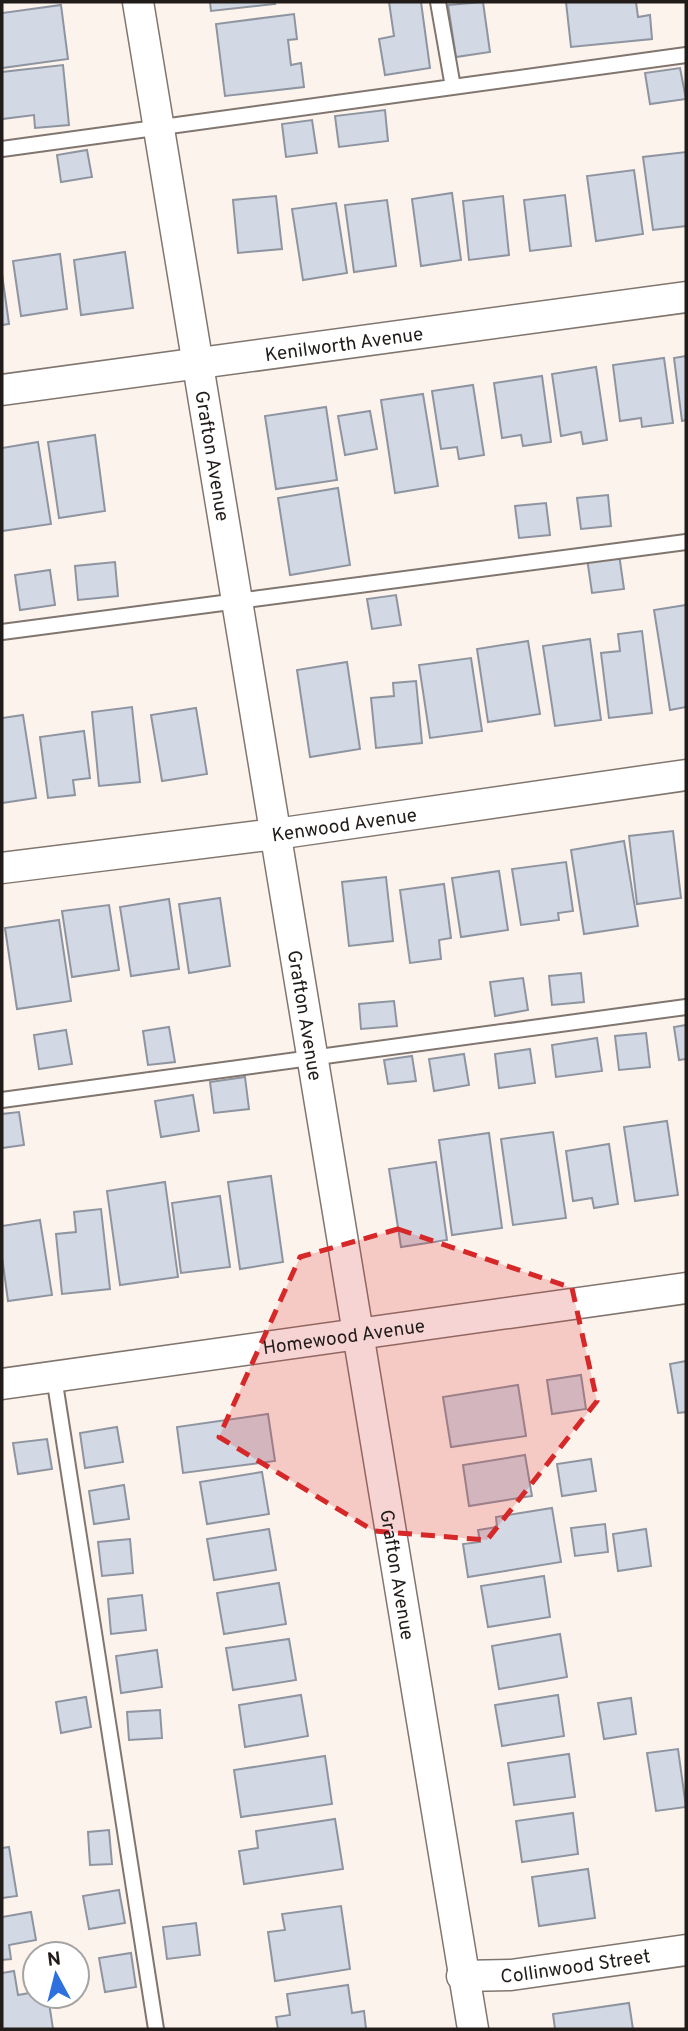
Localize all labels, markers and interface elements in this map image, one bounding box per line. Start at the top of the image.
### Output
street label: Kenilworth Avenue [264,323,425,368]
street label: Grafton Avenue [188,389,234,523]
street label: Kenwood Avenue [270,804,419,848]
street label: Grafton Avenue [281,948,326,1083]
street label: Homewood Avenue [261,1315,427,1361]
street label: Grafton Avenue [373,1508,419,1642]
north arrow [21,1940,91,2010]
street label: Collinwood Street [500,1945,652,1989]
text: N [46,1947,62,1973]

